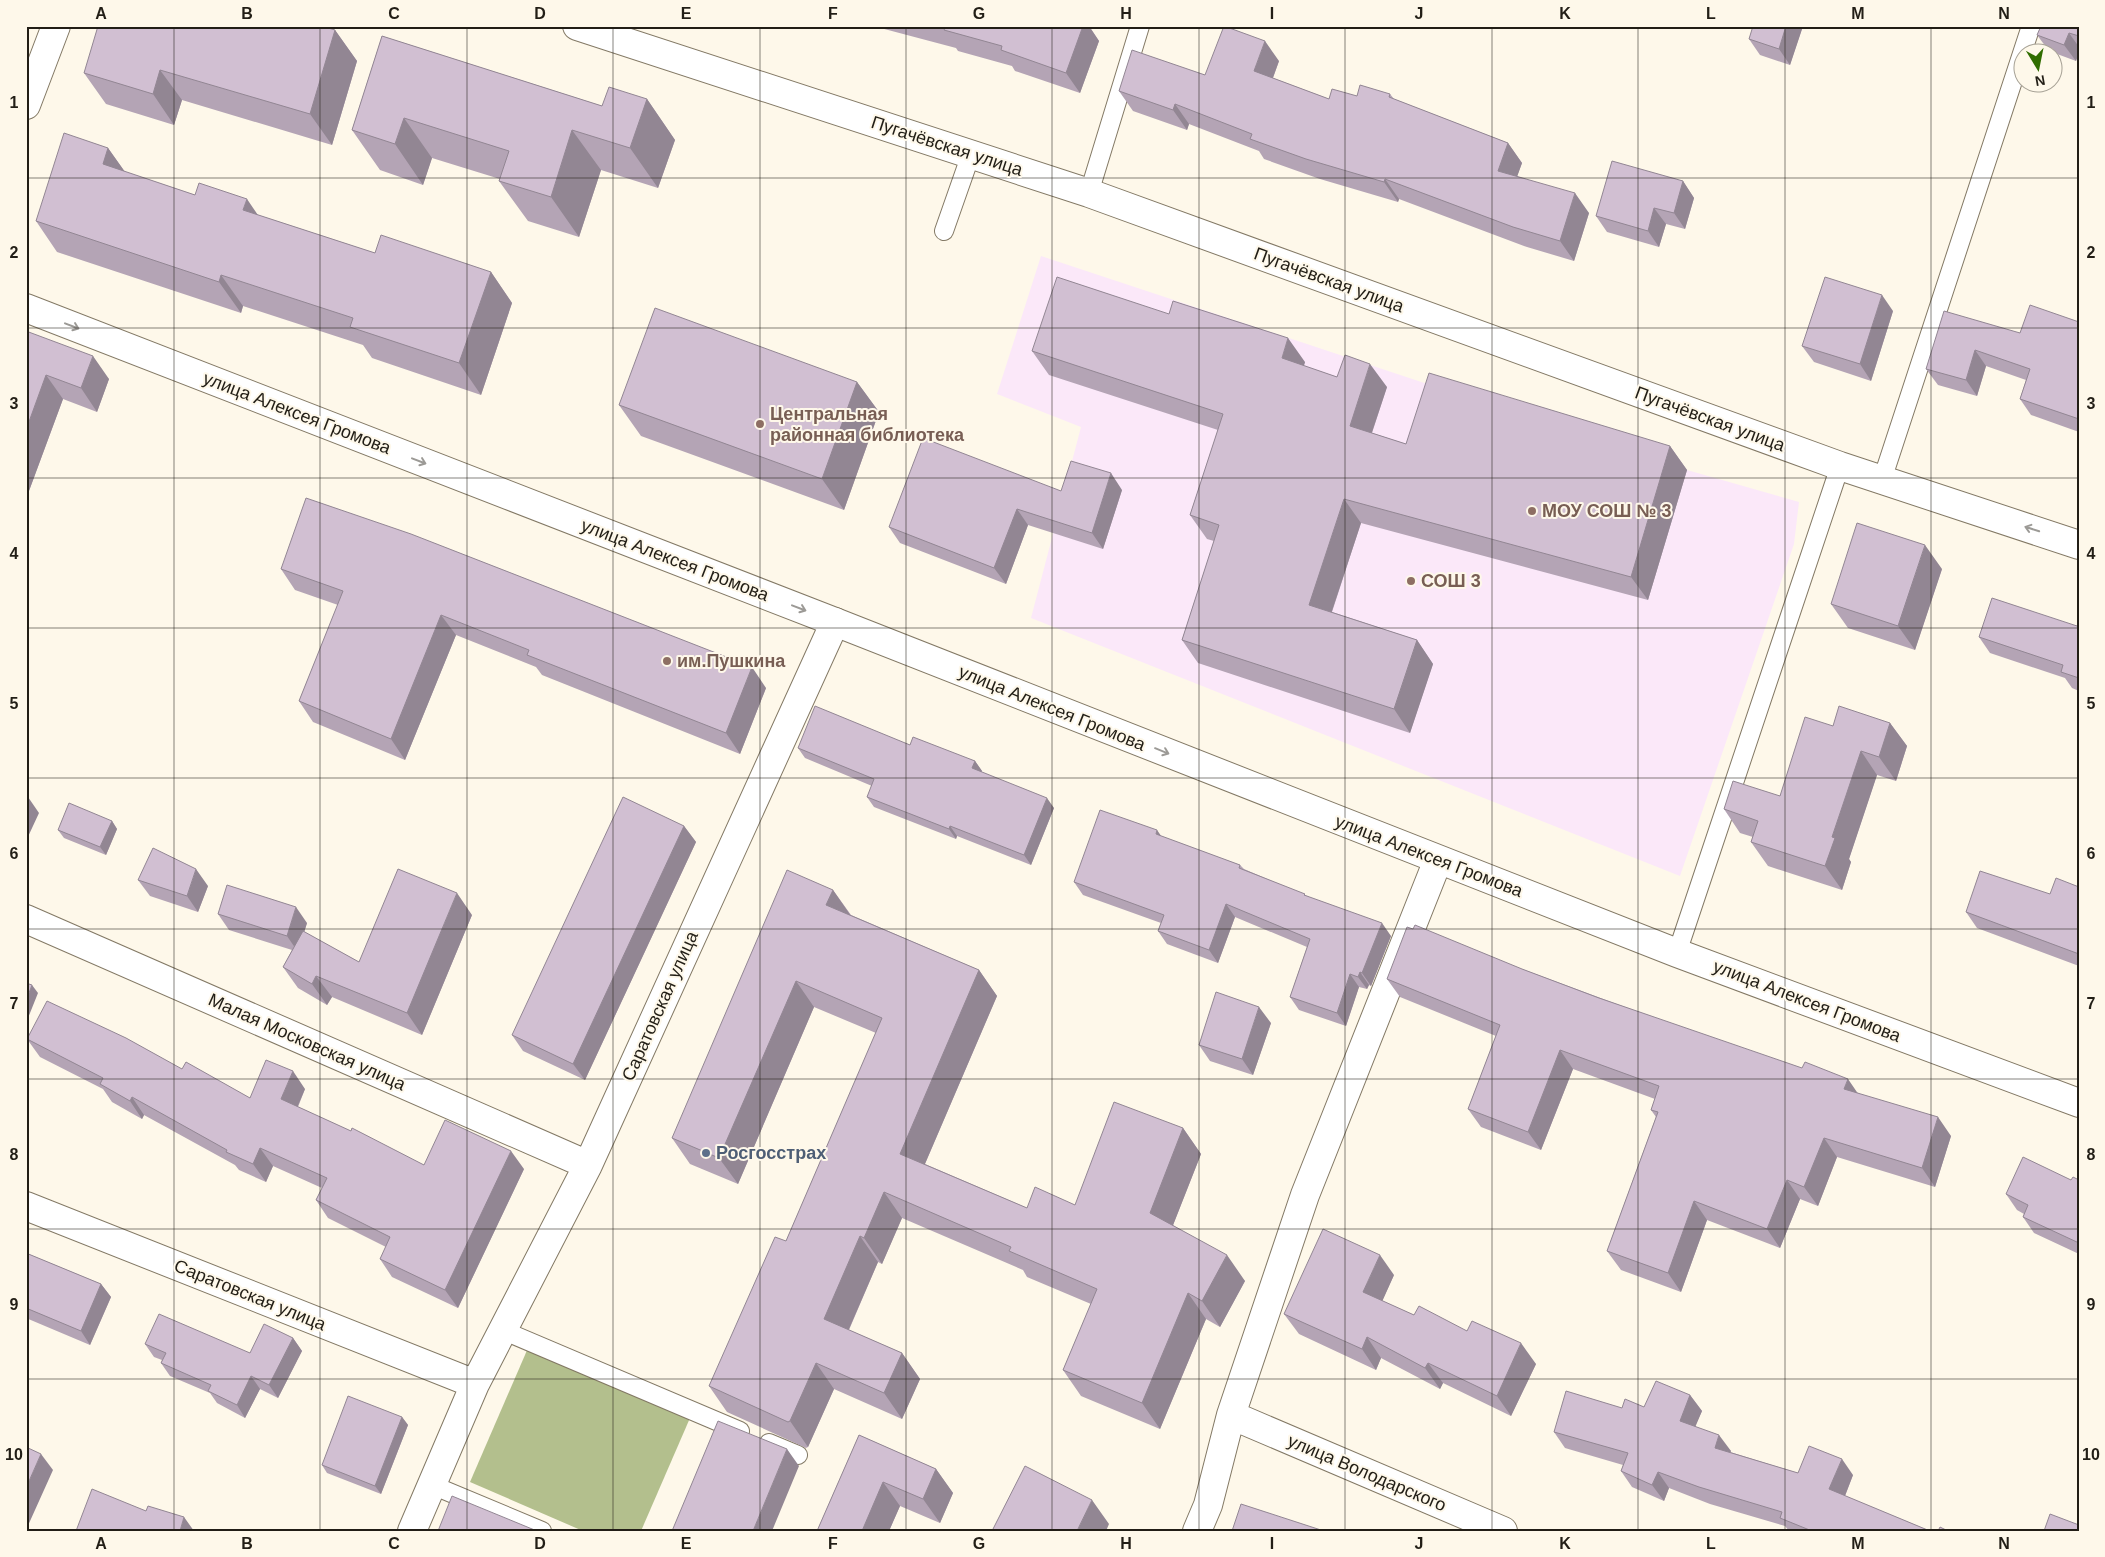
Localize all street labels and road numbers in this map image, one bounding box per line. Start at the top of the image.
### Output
street label: Пугачёвская улица [869,112,1026,180]
street label: Пугачёвская улица [1251,244,1408,317]
street label: улица Алексея Громова [200,368,395,458]
street label: Пугачёвская улица [1632,383,1789,456]
street label: улица Алексея Громова [578,515,773,605]
street label: улица Алексея Громова [956,661,1149,755]
street label: улица Алексея Громова [1332,811,1527,901]
street label: Саратовская улица [618,927,702,1084]
street label: улица Алексея Громова [1710,956,1905,1046]
street label: Малая Московская улица [205,989,410,1095]
street label: Саратовская улица [171,1255,330,1335]
street label: улица Володарского [1285,1431,1449,1515]

